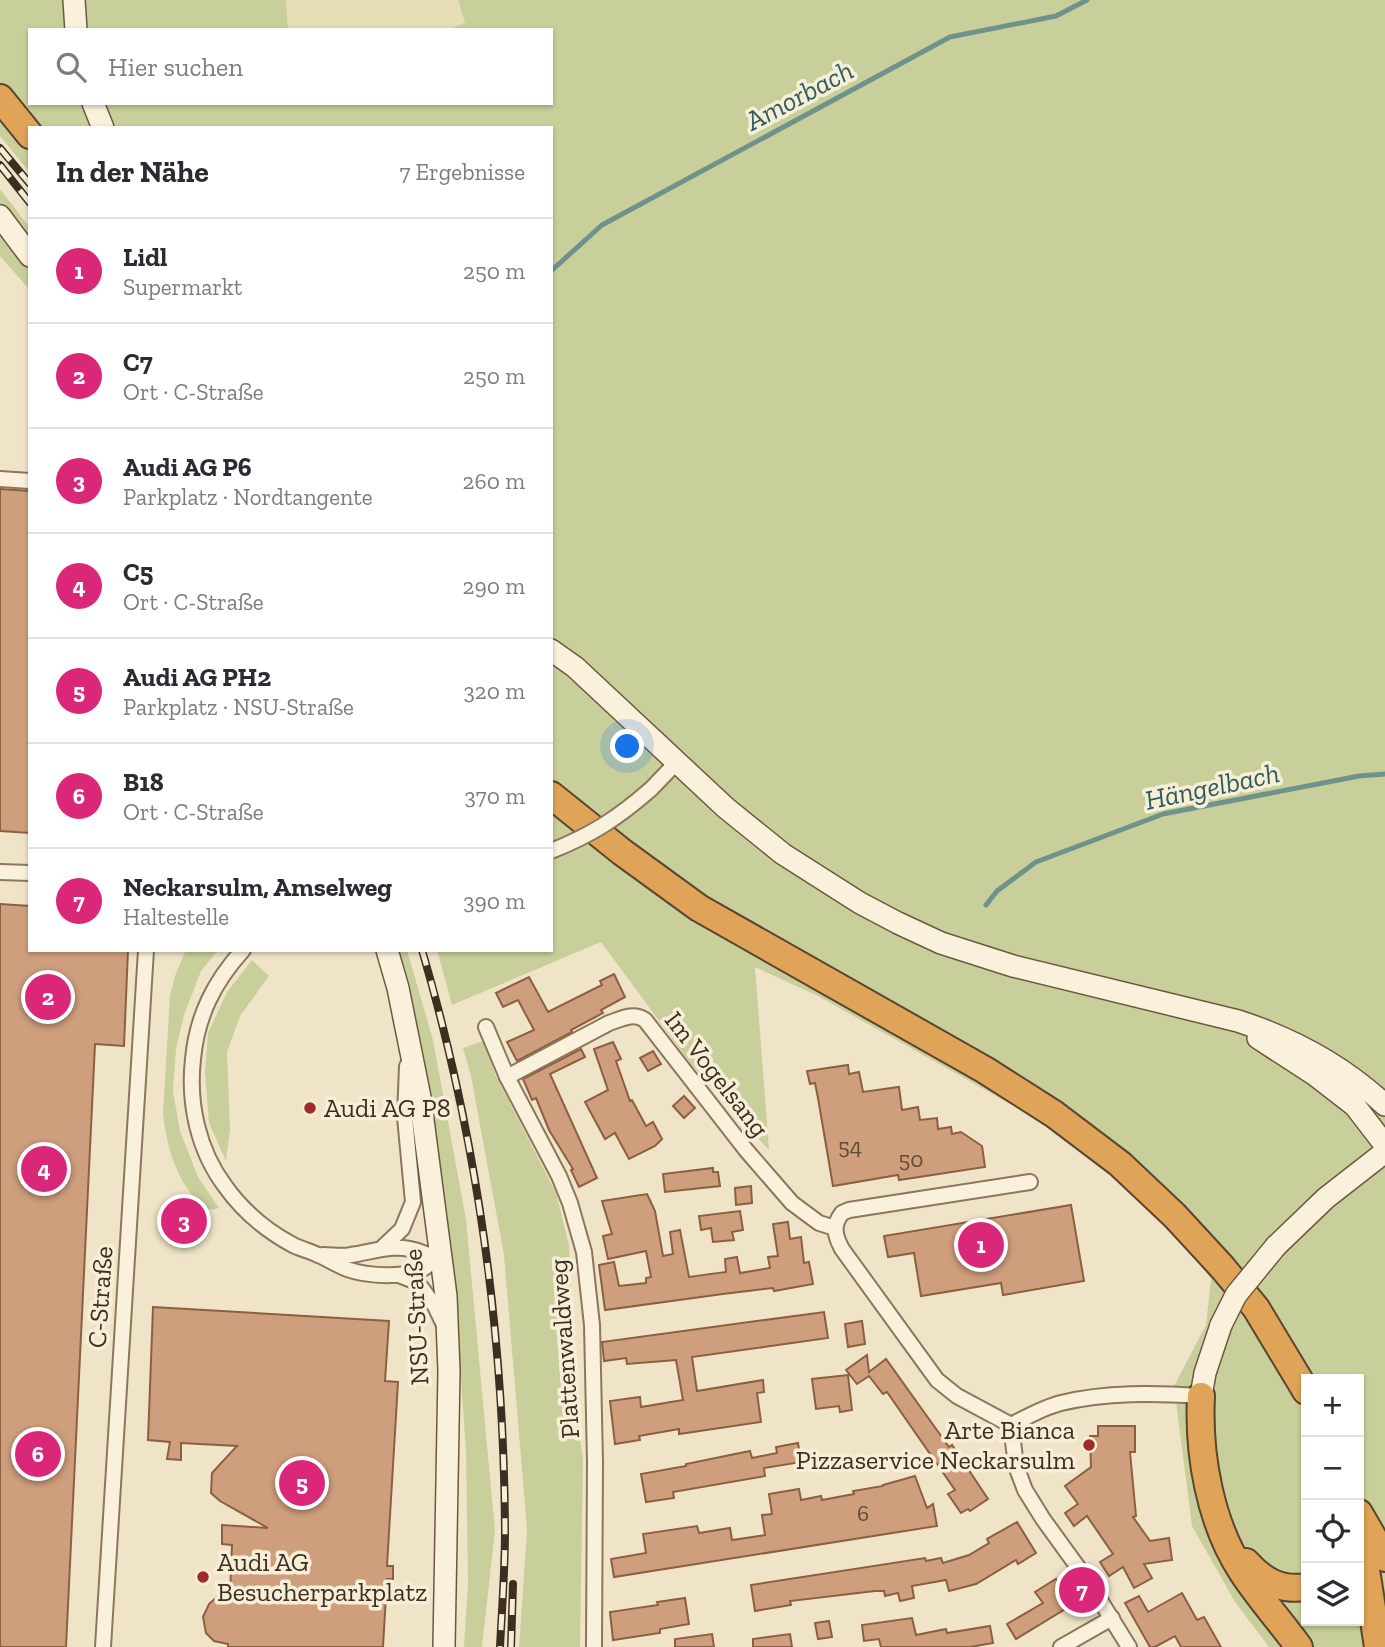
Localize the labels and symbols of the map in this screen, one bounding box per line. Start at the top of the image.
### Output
water label: Amorbach [739,53,859,138]
your location [610,729,644,763]
water label: Hängelbach [1142,756,1282,817]
pin: 2 [25,971,71,1023]
street label: Im Vogelsang [658,1005,776,1143]
place label: Audi AG P8 [324,1092,451,1124]
marker: Audi AG P8 [302,1100,318,1116]
house number: 54 [838,1132,862,1160]
pin: 4 [21,1143,67,1195]
house number: 50 [898,1145,924,1173]
pin: 3 [161,1195,207,1247]
pin: 1 [958,1219,1004,1271]
street label: C-Straße [80,1245,120,1349]
street label: NSU-Straße [396,1248,436,1386]
street label: Plattenwaldweg [542,1258,586,1440]
place label: Arte Bianca Pizzaservice Neckarsulm [796,1414,1076,1476]
pin: 6 [15,1428,61,1480]
marker: Arte Bianca Pizzaservice Neckarsulm [1081,1437,1097,1453]
pin: 5 [279,1457,325,1509]
house number: 6 [857,1499,869,1527]
place label: Audi AG Besucherparkplatz [217,1546,427,1608]
pin: 7 [1059,1564,1105,1616]
marker: Audi AG Besucherparkplatz [195,1569,211,1585]

